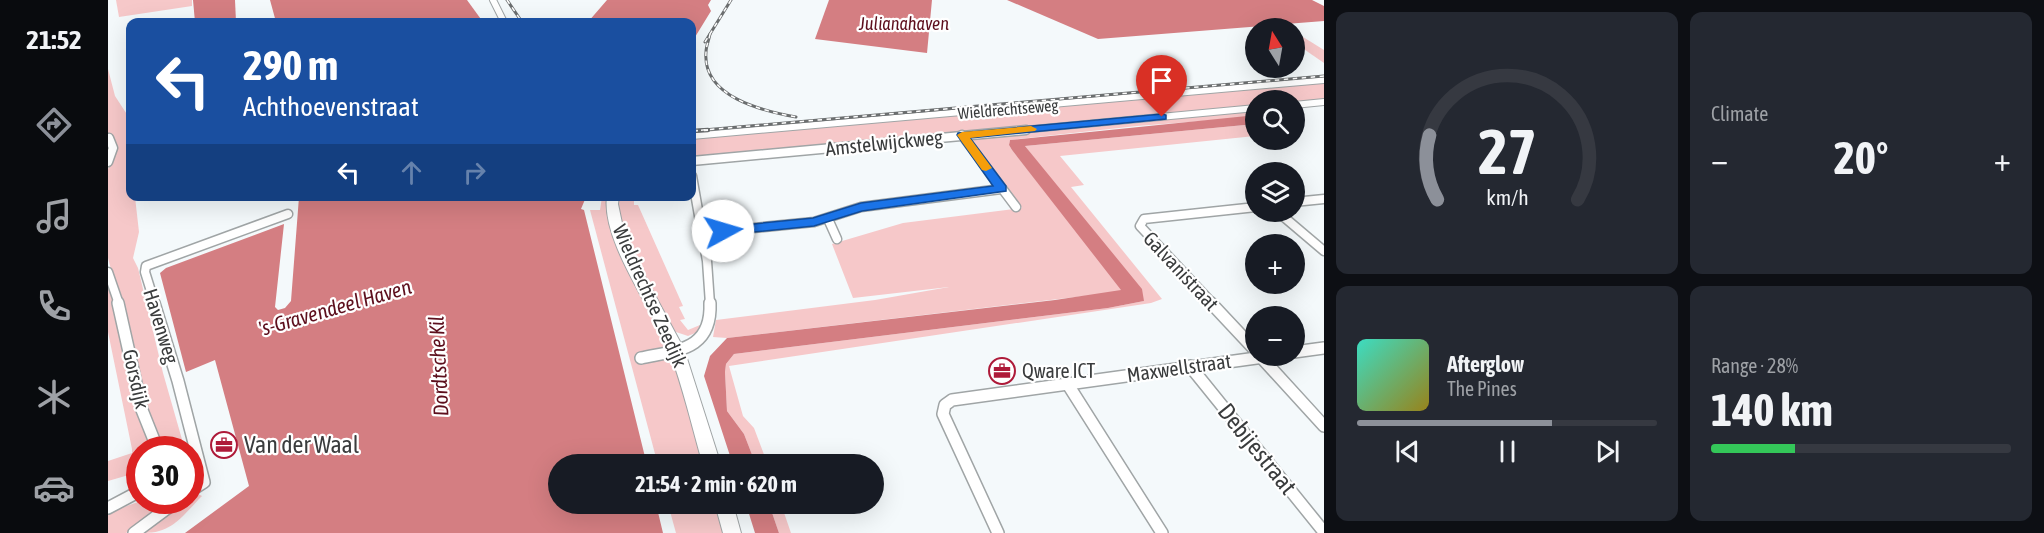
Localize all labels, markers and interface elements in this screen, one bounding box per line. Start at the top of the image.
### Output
water label: Julianahaven [858,13,949,34]
north arrow [1245,18,1305,78]
map controls [1245,18,1305,366]
text: 21:52 [26,24,82,55]
text: 290 m [243,41,338,89]
icon: left [144,42,222,120]
pin [1136,55,1187,117]
icon: arrive [1145,64,1178,97]
button: search [1245,90,1305,150]
text: Achthoevenstraat [243,91,419,122]
street label: Wieldrechtseweg [957,96,1059,123]
text: Climate [1711,102,1768,125]
icon: directions [33,104,75,146]
text: 27 [1478,116,1536,187]
street label: Amstelwijckweg [824,125,944,160]
text: 20° [1834,132,1888,184]
text: − [1711,140,1728,178]
text: + [1994,140,2011,178]
icon: left [332,156,365,189]
icon: ahead [395,156,428,189]
icon: right [458,156,491,189]
button: layers [1245,162,1305,222]
text: km/h [1486,185,1528,210]
icon: music [33,195,75,237]
position arrow [691,199,755,263]
street label: Wieldrechtse Zeedijk [609,221,692,371]
street label: Galvanistraat [1139,226,1224,315]
button: + [1245,234,1305,294]
water label: 's-Gravendeel Haven [256,274,414,340]
icon: phone [33,285,75,327]
street label: Havenweg [139,286,184,366]
button: − [1245,306,1305,366]
water label: Dordtsche Kil [423,315,453,417]
street label: Gorsdijk [118,347,155,411]
street label: Maxwellstraat [1125,349,1233,386]
text: Afterglow [1447,351,1524,377]
text: Range · 28% [1711,354,1798,377]
office icon: Qware ICT [987,356,1017,386]
place label: Qware ICT [1022,359,1096,382]
icon: climate [33,376,75,418]
text: The Pines [1447,377,1517,400]
text: 140 km [1711,384,1833,436]
street label: Debijestraat [1213,398,1302,500]
office icon: Van der Waal [209,430,239,460]
place label: Van der Waal [244,431,360,458]
icon: previous [1391,435,1424,468]
icon: pause [1491,435,1524,468]
icon: next [1591,435,1624,468]
speed limit sign: 30 [126,436,204,514]
icon: car [33,467,75,509]
text: 21:54 · 2 min · 620 m [635,471,797,497]

